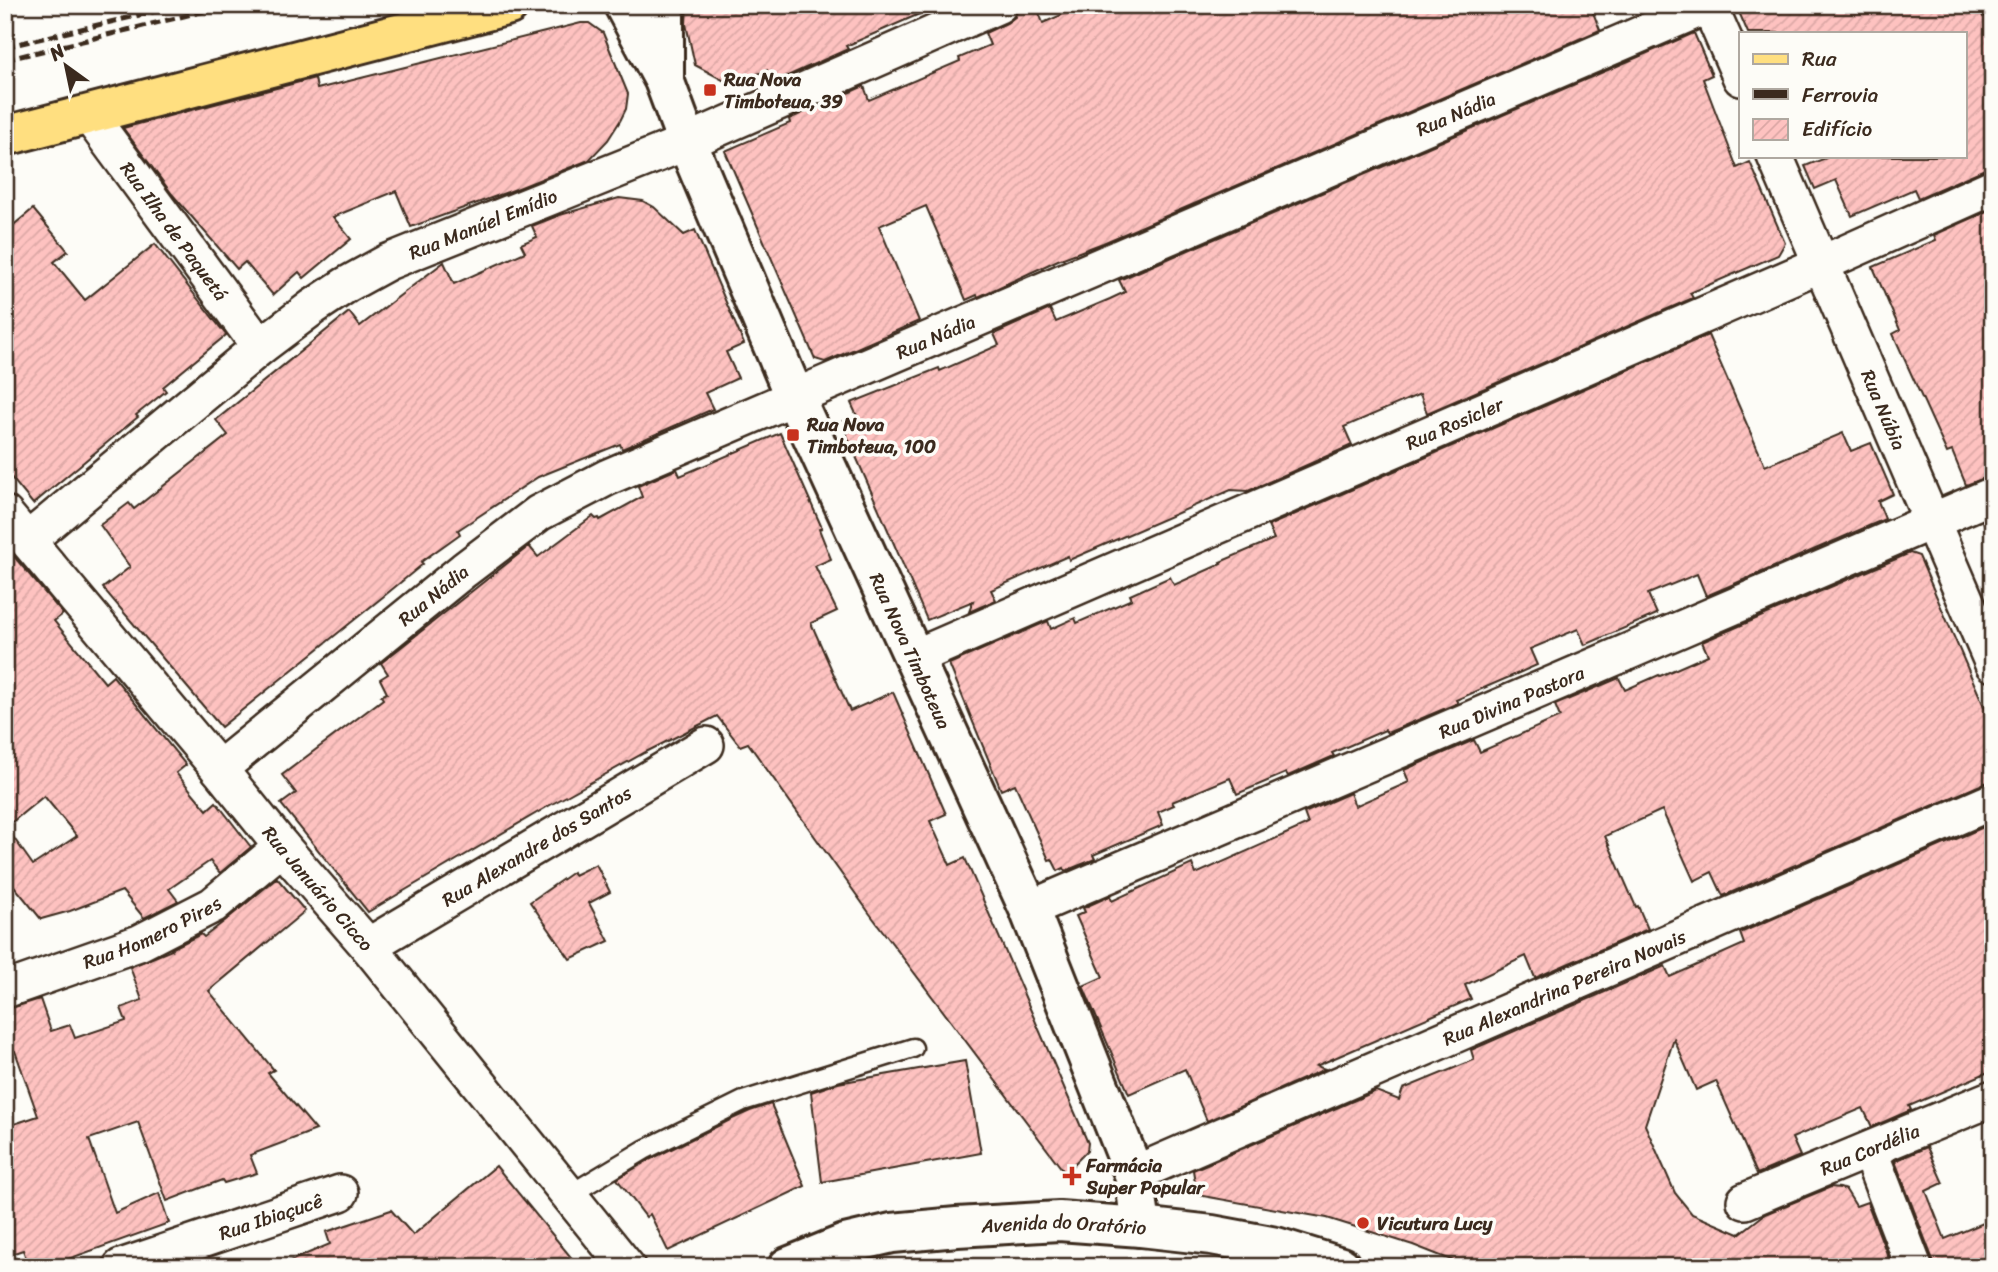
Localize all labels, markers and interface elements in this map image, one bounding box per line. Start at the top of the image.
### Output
north arrow [32,32,102,102]
legend [1739,32,1966,158]
text: N [42,34,72,70]
text: Rua [1802,40,1837,78]
place label: Rua Nova Timboteua, 39 [723,63,843,118]
text: Ferrovia [1802,76,1879,114]
marker: Rua Nova Timboteua, 39 [702,82,718,98]
street label: Rua Nádia [1411,82,1501,145]
text: Edifício [1802,110,1872,148]
street label: Rua Ilha de Paquetá [112,154,237,308]
street label: Rua Manúel Emídio [403,179,563,269]
street label: Rua Nádia [890,305,981,368]
street label: Rua Núbia [1852,364,1916,456]
street label: Rua Rosicler [1400,387,1509,459]
place label: Rua Nova Timboteua, 100 [806,408,936,463]
marker: Rua Nova Timboteua, 100 [785,427,801,443]
street label: Rua Nádia [390,555,477,634]
street label: Rua Nova Timboteua [861,567,961,735]
street label: Rua Divina Pastora [1433,656,1590,748]
street label: Rua Alexandre dos Santos [435,776,638,915]
street label: Rua Januário Cicco [254,818,382,959]
street label: Rua Homero Pires [78,888,229,978]
street label: Rua Alexandrina Pereira Novais [1437,920,1691,1055]
street label: Rua Cordélia [1815,1114,1925,1185]
place label: Farmácia Super Popular [1085,1149,1206,1204]
marker: Farmácia Super Popular [1064,1168,1080,1184]
street label: Rua Ibiaçucê [214,1183,327,1249]
street label: Avenida do Oratório [979,1204,1148,1244]
place label: Vicutura Lucy [1377,1207,1493,1240]
marker: Vicutura Lucy [1355,1215,1371,1231]

